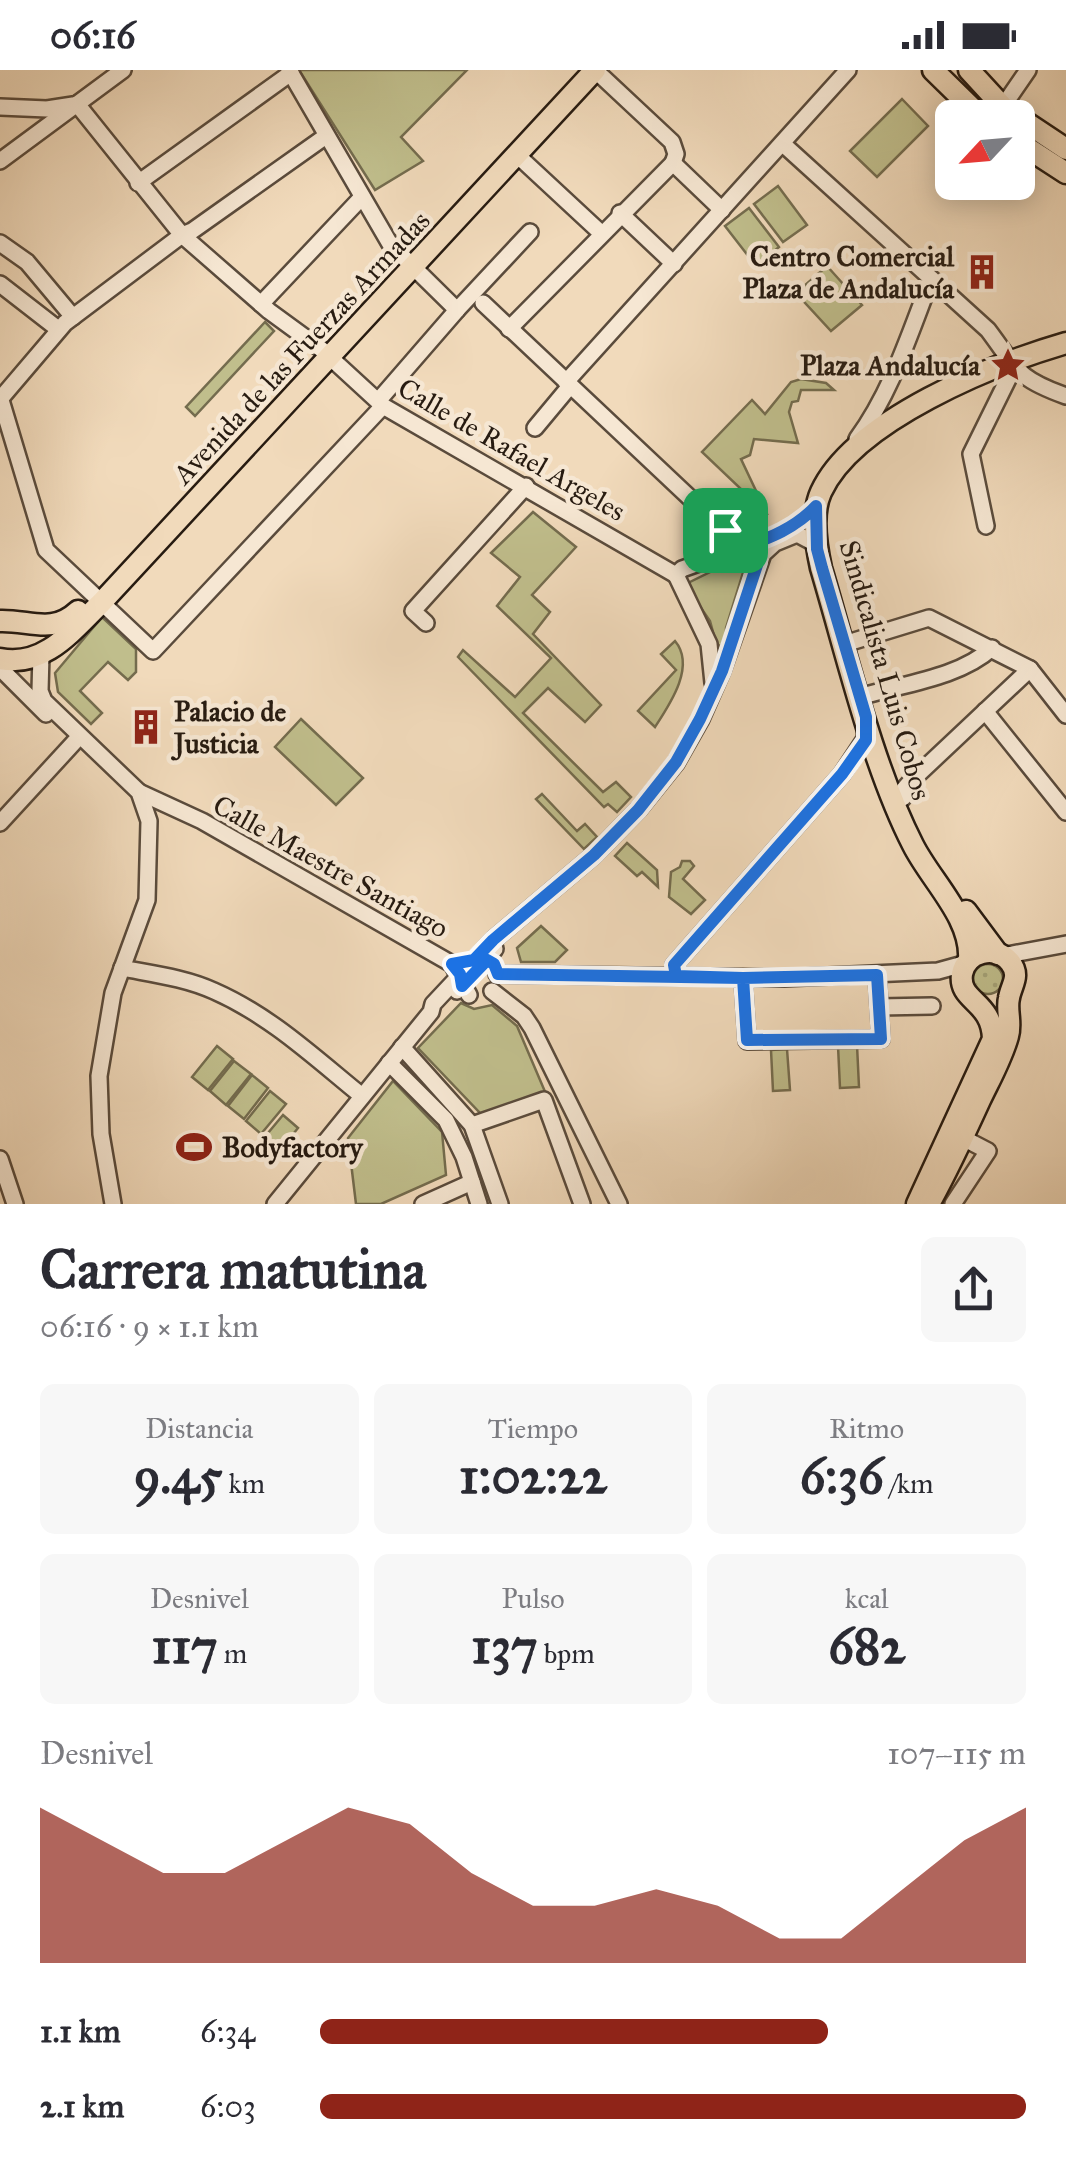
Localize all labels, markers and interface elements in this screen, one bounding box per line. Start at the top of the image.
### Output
text: 06:16 [50,12,136,58]
north arrow [935,100,1035,200]
map controls [935,100,1035,200]
street label: Avenida de las Fuerzas Armadas [165,203,437,492]
place label: Centro Comercial Plaza de Andalucía [742,239,955,306]
building icon: Centro Comercial Plaza de Andalucía [963,253,1001,291]
place icon: Plaza Andalucía [989,346,1027,384]
place label: Plaza Andalucía [800,348,981,383]
street label: Calle de Rafael Argeles [392,370,632,529]
pin [683,488,768,573]
icon: arrive [698,503,753,558]
street label: Sindicalista Luis Cobos [832,536,939,804]
place label: Palacio de Justicia [170,694,287,761]
building icon: Palacio de Justicia [127,708,165,746]
street label: Calle Maestre Santiago [207,787,455,946]
sports icon: Bodyfactory [175,1128,213,1166]
place label: Bodyfactory [222,1130,364,1165]
text: Carrera matutina [40,1236,426,1303]
button: share [921,1237,1026,1342]
text: 06:16 · 9 × 1.1 km [40,1307,259,1346]
text: Distancia [145,1411,253,1446]
text: Tiempo [488,1411,578,1446]
text: Ritmo [829,1411,904,1446]
text: 9.45 [134,1446,222,1507]
text: 1:02:22 [459,1446,607,1507]
text: 6:36 [800,1446,884,1507]
text: km [222,1466,265,1501]
text: /km [884,1466,934,1501]
text: Desnivel [150,1581,249,1616]
text: Pulso [501,1581,565,1616]
text: kcal [845,1581,889,1616]
text: 117 [151,1616,218,1677]
text: 137 [471,1616,538,1677]
text: 682 [828,1616,905,1677]
text: m [218,1636,247,1671]
text: bpm [538,1636,595,1671]
text: Desnivel [40,1734,153,1773]
text: 107–115 m [887,1734,1026,1773]
text: 1.1 km [40,2012,121,2051]
text: 6:34 [200,2012,255,2051]
text: 2.1 km [40,2087,124,2126]
text: 6:03 [200,2087,256,2126]

